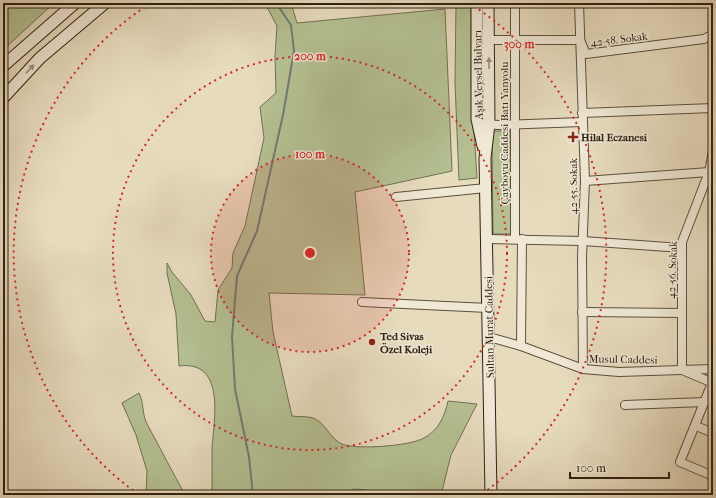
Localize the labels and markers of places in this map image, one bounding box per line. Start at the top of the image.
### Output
place label: Hilal Eczanesi [581,131,648,144]
marker: Hilal Eczanesi [568,132,578,142]
centre of rings [303,246,317,260]
place label: Ted Sivas Özel Koleji [379,330,433,356]
marker: Ted Sivas Özel Koleji [367,337,377,347]

